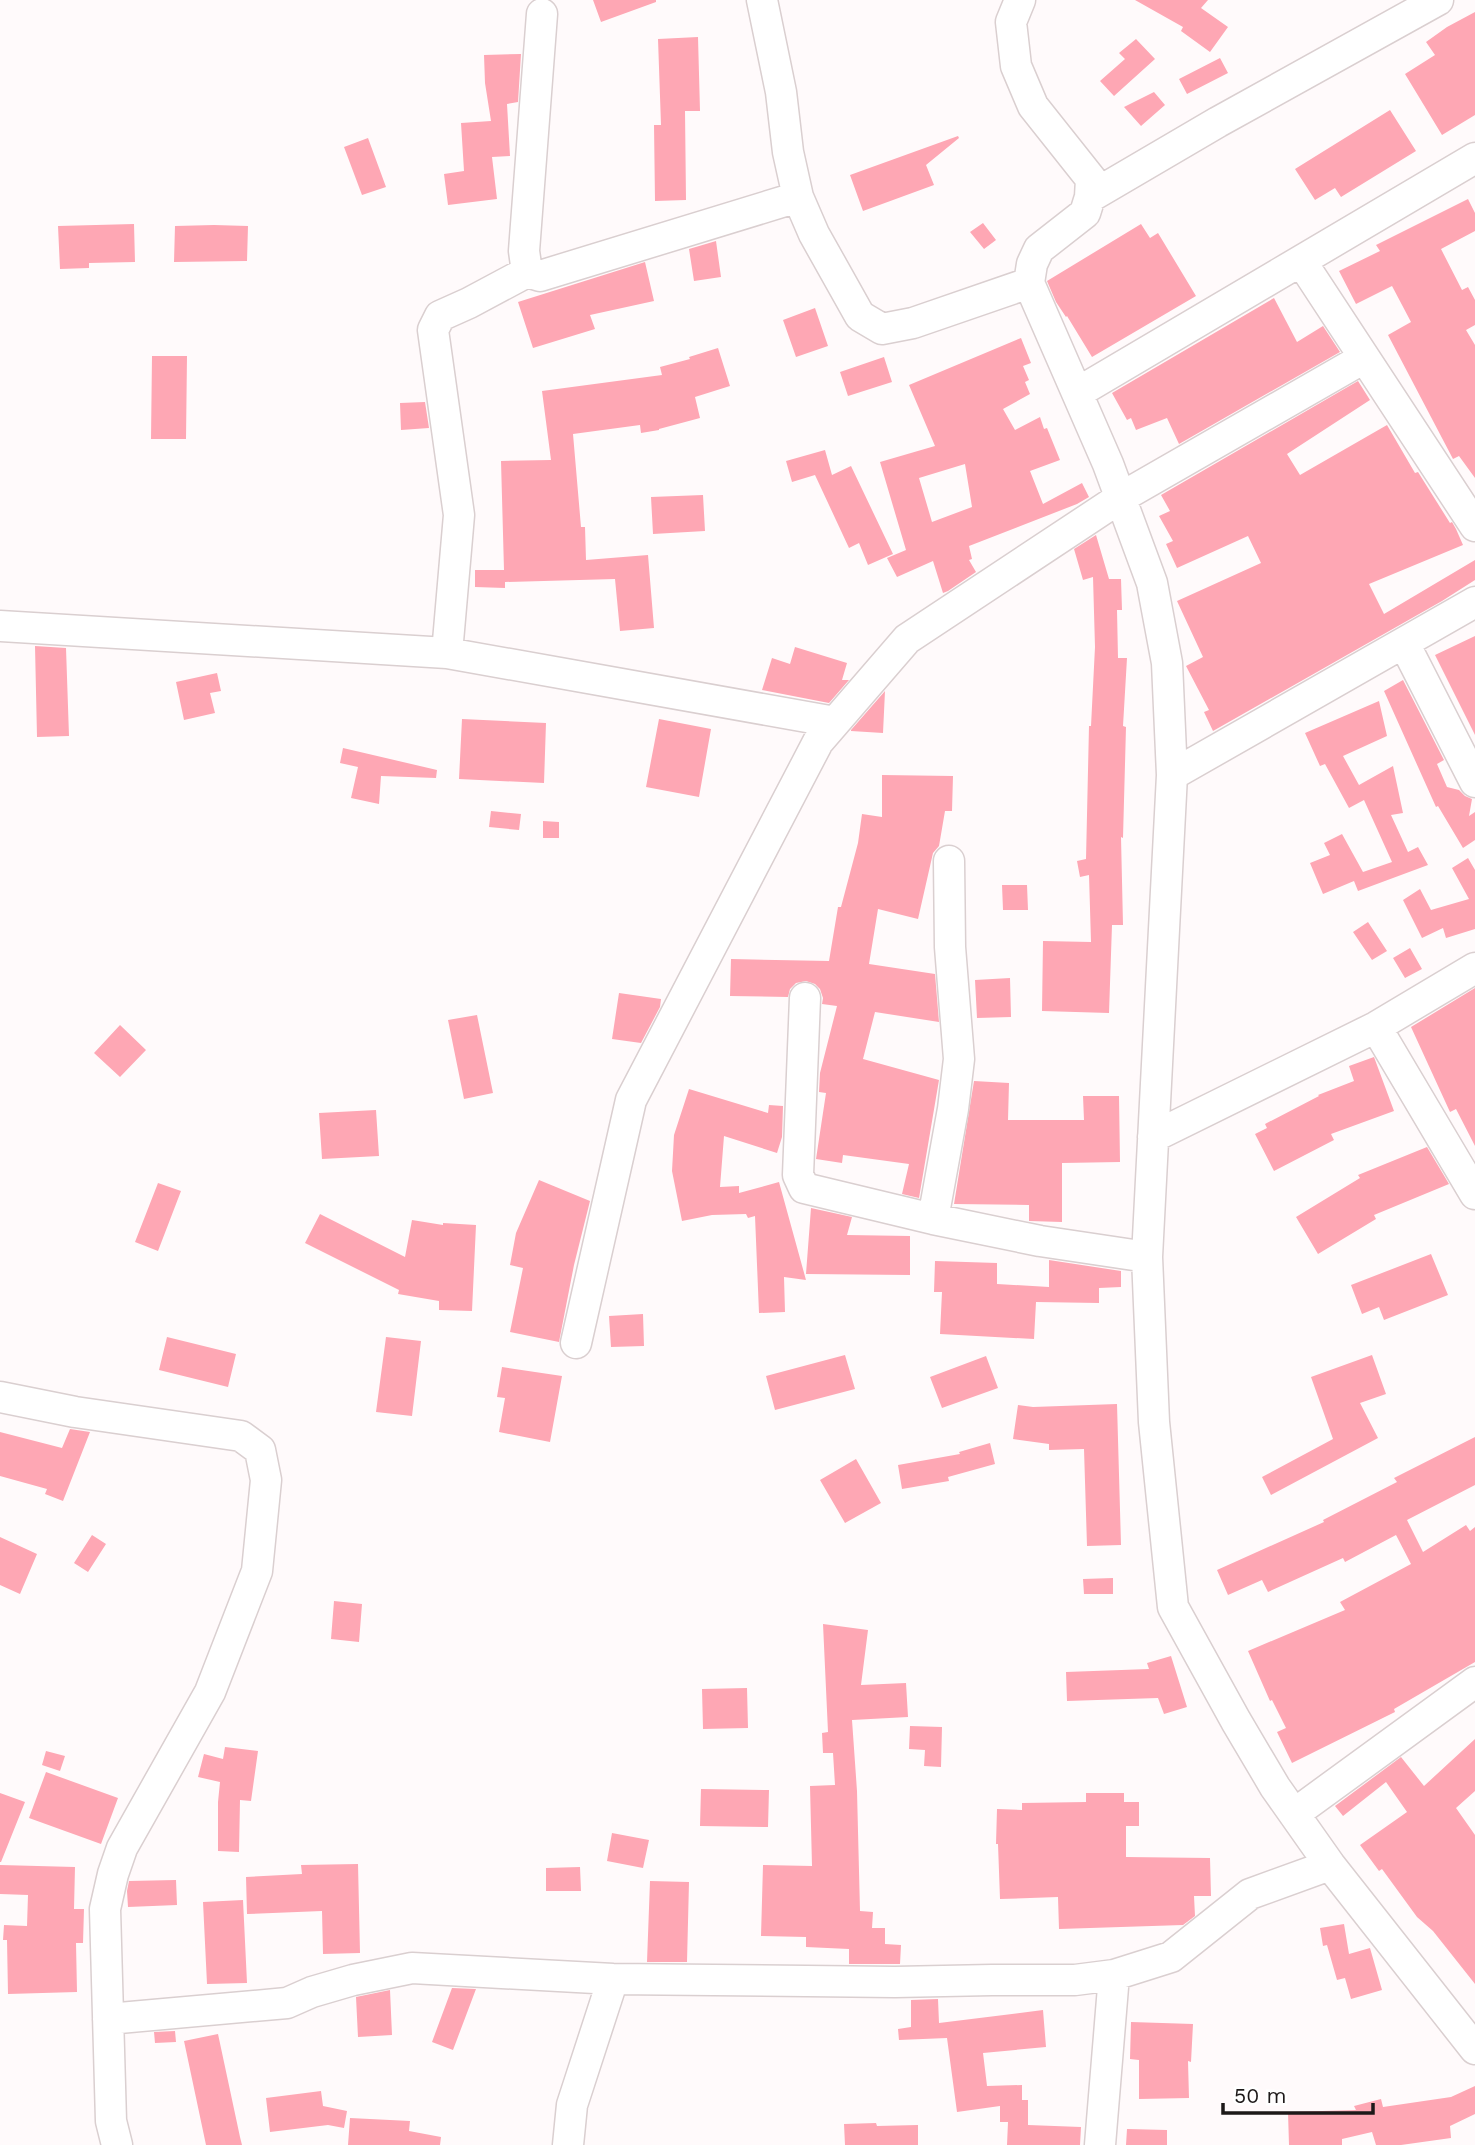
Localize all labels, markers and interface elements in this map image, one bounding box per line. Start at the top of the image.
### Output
scale bar [1223,2072,1374,2116]
text: 50 m [1234,2083,1286,2108]

